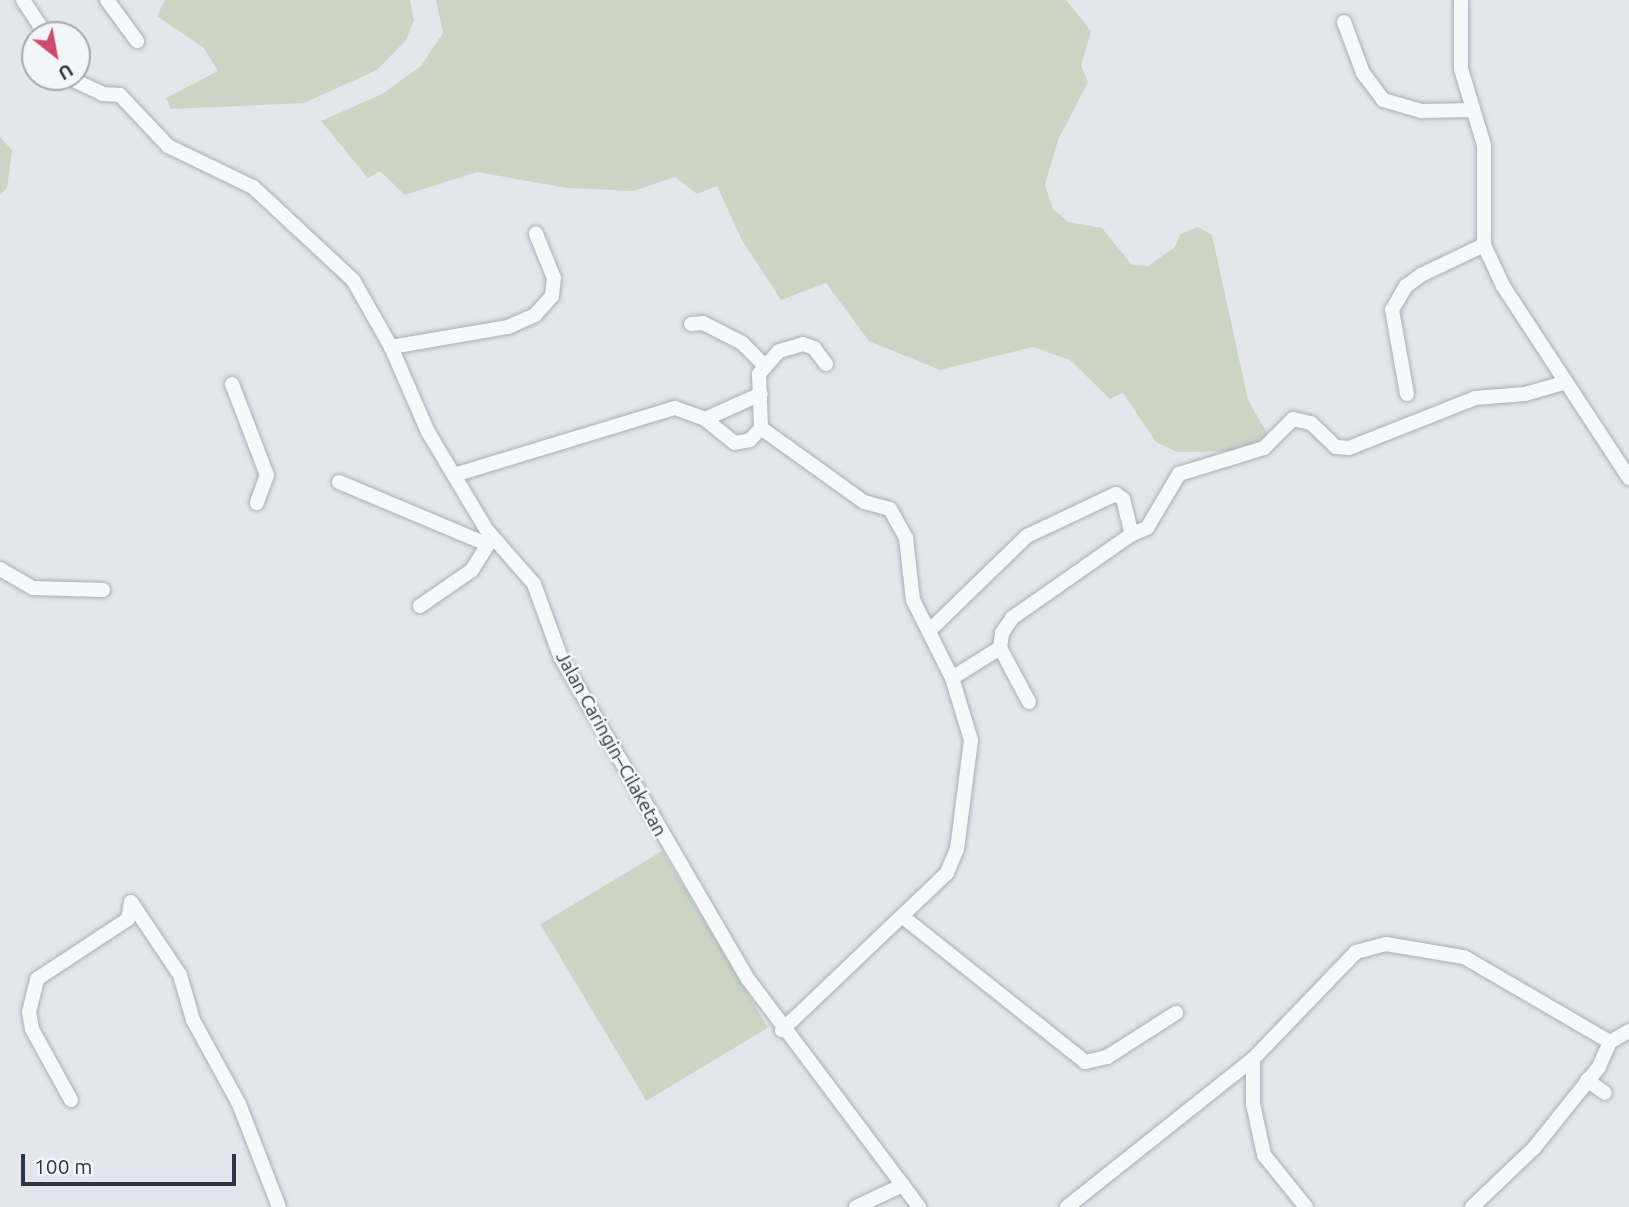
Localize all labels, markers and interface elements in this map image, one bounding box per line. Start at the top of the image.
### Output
north arrow [21,21,91,91]
text: U [54,59,77,85]
street label: Jalan Caringin–Cilaketan [551,648,671,840]
scale bar [24,1140,240,1184]
text: 100 m [34,1154,92,1178]

